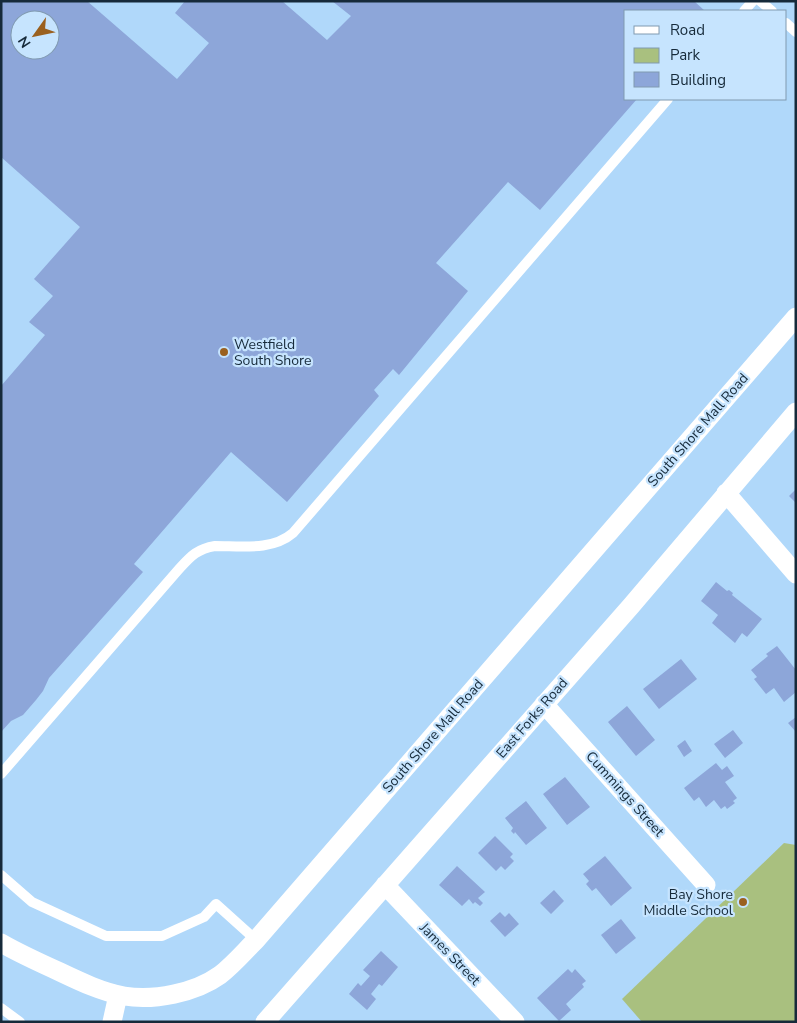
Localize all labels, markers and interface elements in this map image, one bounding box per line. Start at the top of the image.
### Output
north arrow [10,10,60,60]
legend [624,10,787,100]
text: Road [670,20,705,40]
text: N [14,32,35,51]
text: Park [670,45,700,65]
text: Building [670,70,726,90]
place label: Westfield South Shore [234,335,311,370]
marker: Westfield South Shore [218,346,230,358]
street label: South Shore Mall Road [643,369,753,491]
street label: East Forks Road [492,674,572,762]
street label: South Shore Mall Road [378,675,488,797]
street label: Cummings Street [581,747,669,841]
place label: Bay Shore Middle School [644,885,734,920]
marker: Bay Shore Middle School [737,896,749,908]
street label: James Street [415,918,485,989]

